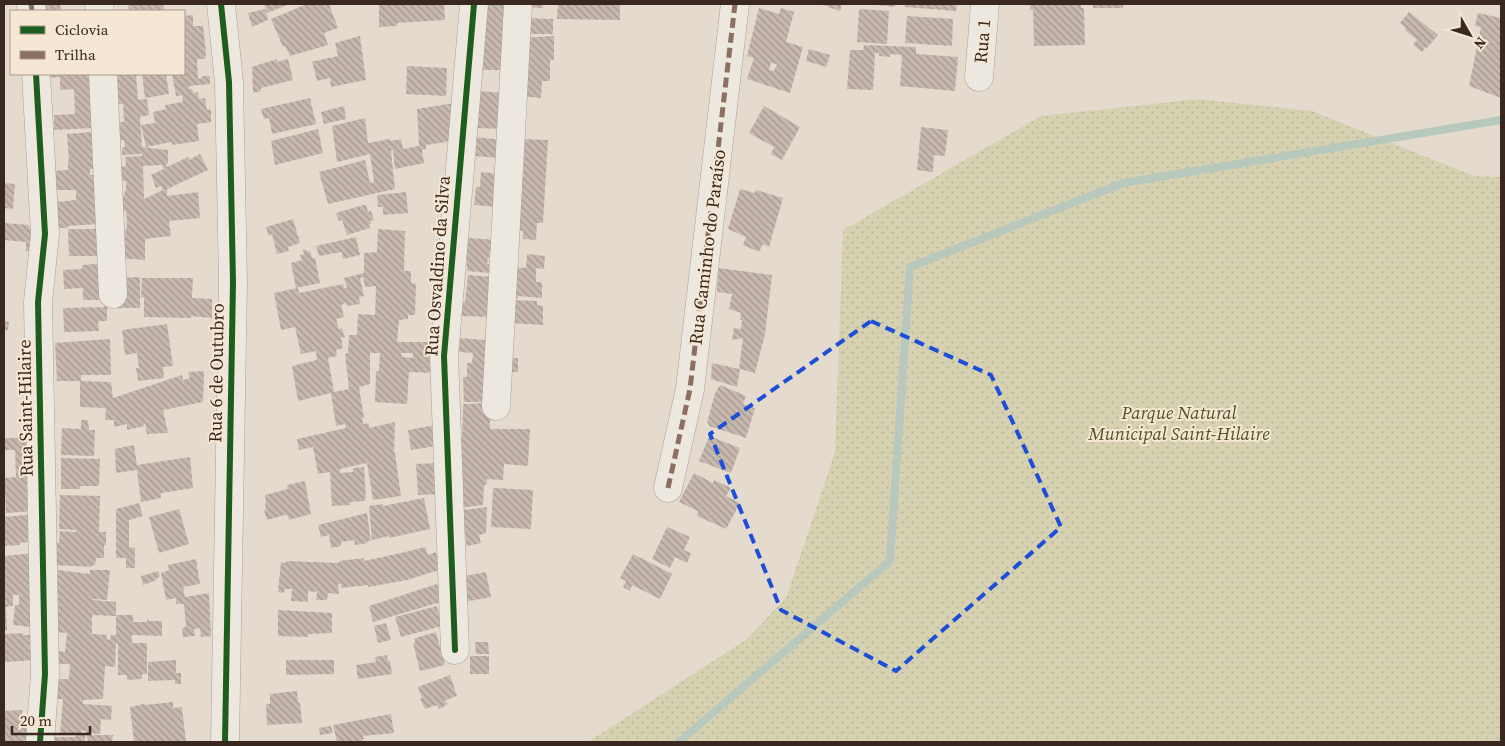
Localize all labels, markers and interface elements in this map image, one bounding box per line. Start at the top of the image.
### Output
legend [10,10,185,75]
north arrow [1445,10,1495,60]
street label: Rua 1 [968,18,996,64]
text: Ciclovia [55,19,109,40]
text: N [1469,33,1491,53]
text: Trilha [55,44,96,65]
street label: Rua Caminho do Paraíso [683,148,731,346]
street label: Rua Osvaldino da Silva [418,174,456,357]
street label: Rua 6 de Outubro [202,303,230,443]
street label: Rua Saint-Hilaire [11,339,39,477]
park label: Parque Natural Municipal Saint-Hilaire [1088,400,1270,446]
scale bar [12,704,90,736]
text: 20 m [20,710,52,731]

